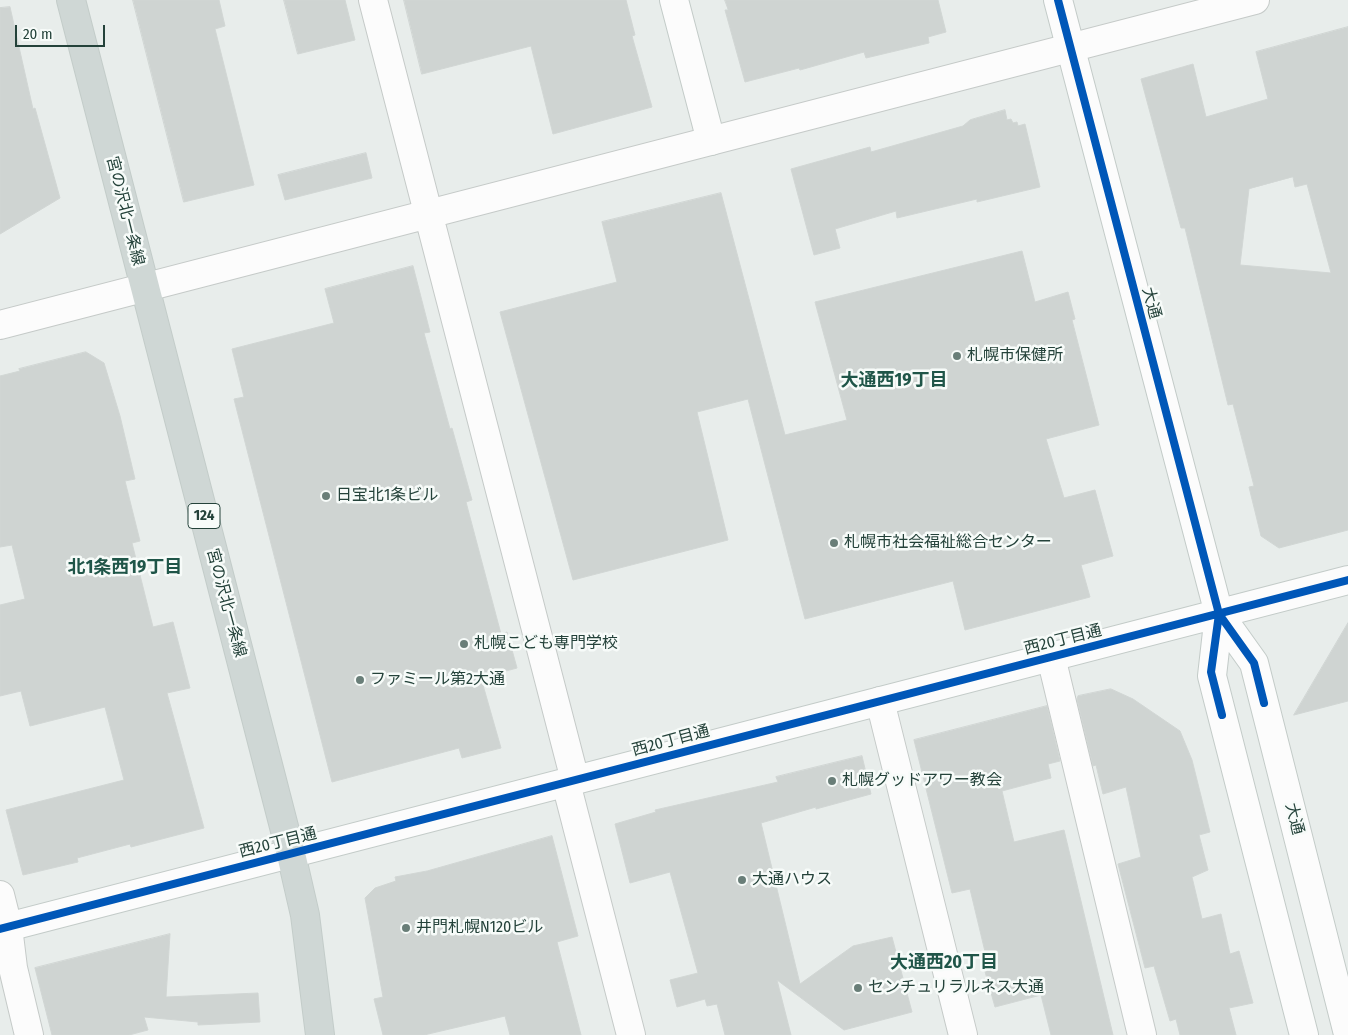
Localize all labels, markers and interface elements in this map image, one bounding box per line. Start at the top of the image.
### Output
scale bar [18,15,108,47]
text: 20 m [23,25,53,43]
street label: 宮の沢北一条線 [102,154,148,268]
street label: 大通 [1138,285,1164,321]
place label: 札幌市保健所 [967,346,1063,366]
marker: 札幌市保健所 [951,350,963,362]
district label: 大通西19丁目 [841,370,947,392]
place label: 日宝北1条ビル [336,486,438,506]
marker: 日宝北1条ビル [320,490,332,502]
road number: 124 [188,504,220,528]
place label: 札幌市社会福祉総合センター [844,533,1052,553]
marker: 札幌市社会福祉総合センター [828,537,840,549]
street label: 宮の沢北一条線 [202,546,250,660]
district label: 北1条西19丁目 [68,557,182,579]
street label: 西20丁目通 [1022,621,1104,659]
place label: 札幌こども専門学校 [474,634,618,654]
marker: 札幌こども専門学校 [458,638,470,650]
place label: ファミール第2大通 [370,670,505,690]
marker: ファミール第2大通 [354,674,366,686]
street label: 西20丁目通 [630,721,712,761]
place label: 札幌グッドアワー教会 [842,771,1002,791]
marker: 札幌グッドアワー教会 [826,775,838,787]
street label: 大通 [1281,801,1307,837]
street label: 西20丁目通 [237,824,319,862]
place label: 大通ハウス [752,870,832,890]
marker: 大通ハウス [736,874,748,886]
place label: 井門札幌N120ビル [416,918,543,938]
marker: 井門札幌N120ビル [400,922,412,934]
district label: 大通西20丁目 [890,952,998,974]
place label: センチュリラルネス大通 [868,978,1044,998]
marker: センチュリラルネス大通 [852,982,864,994]

